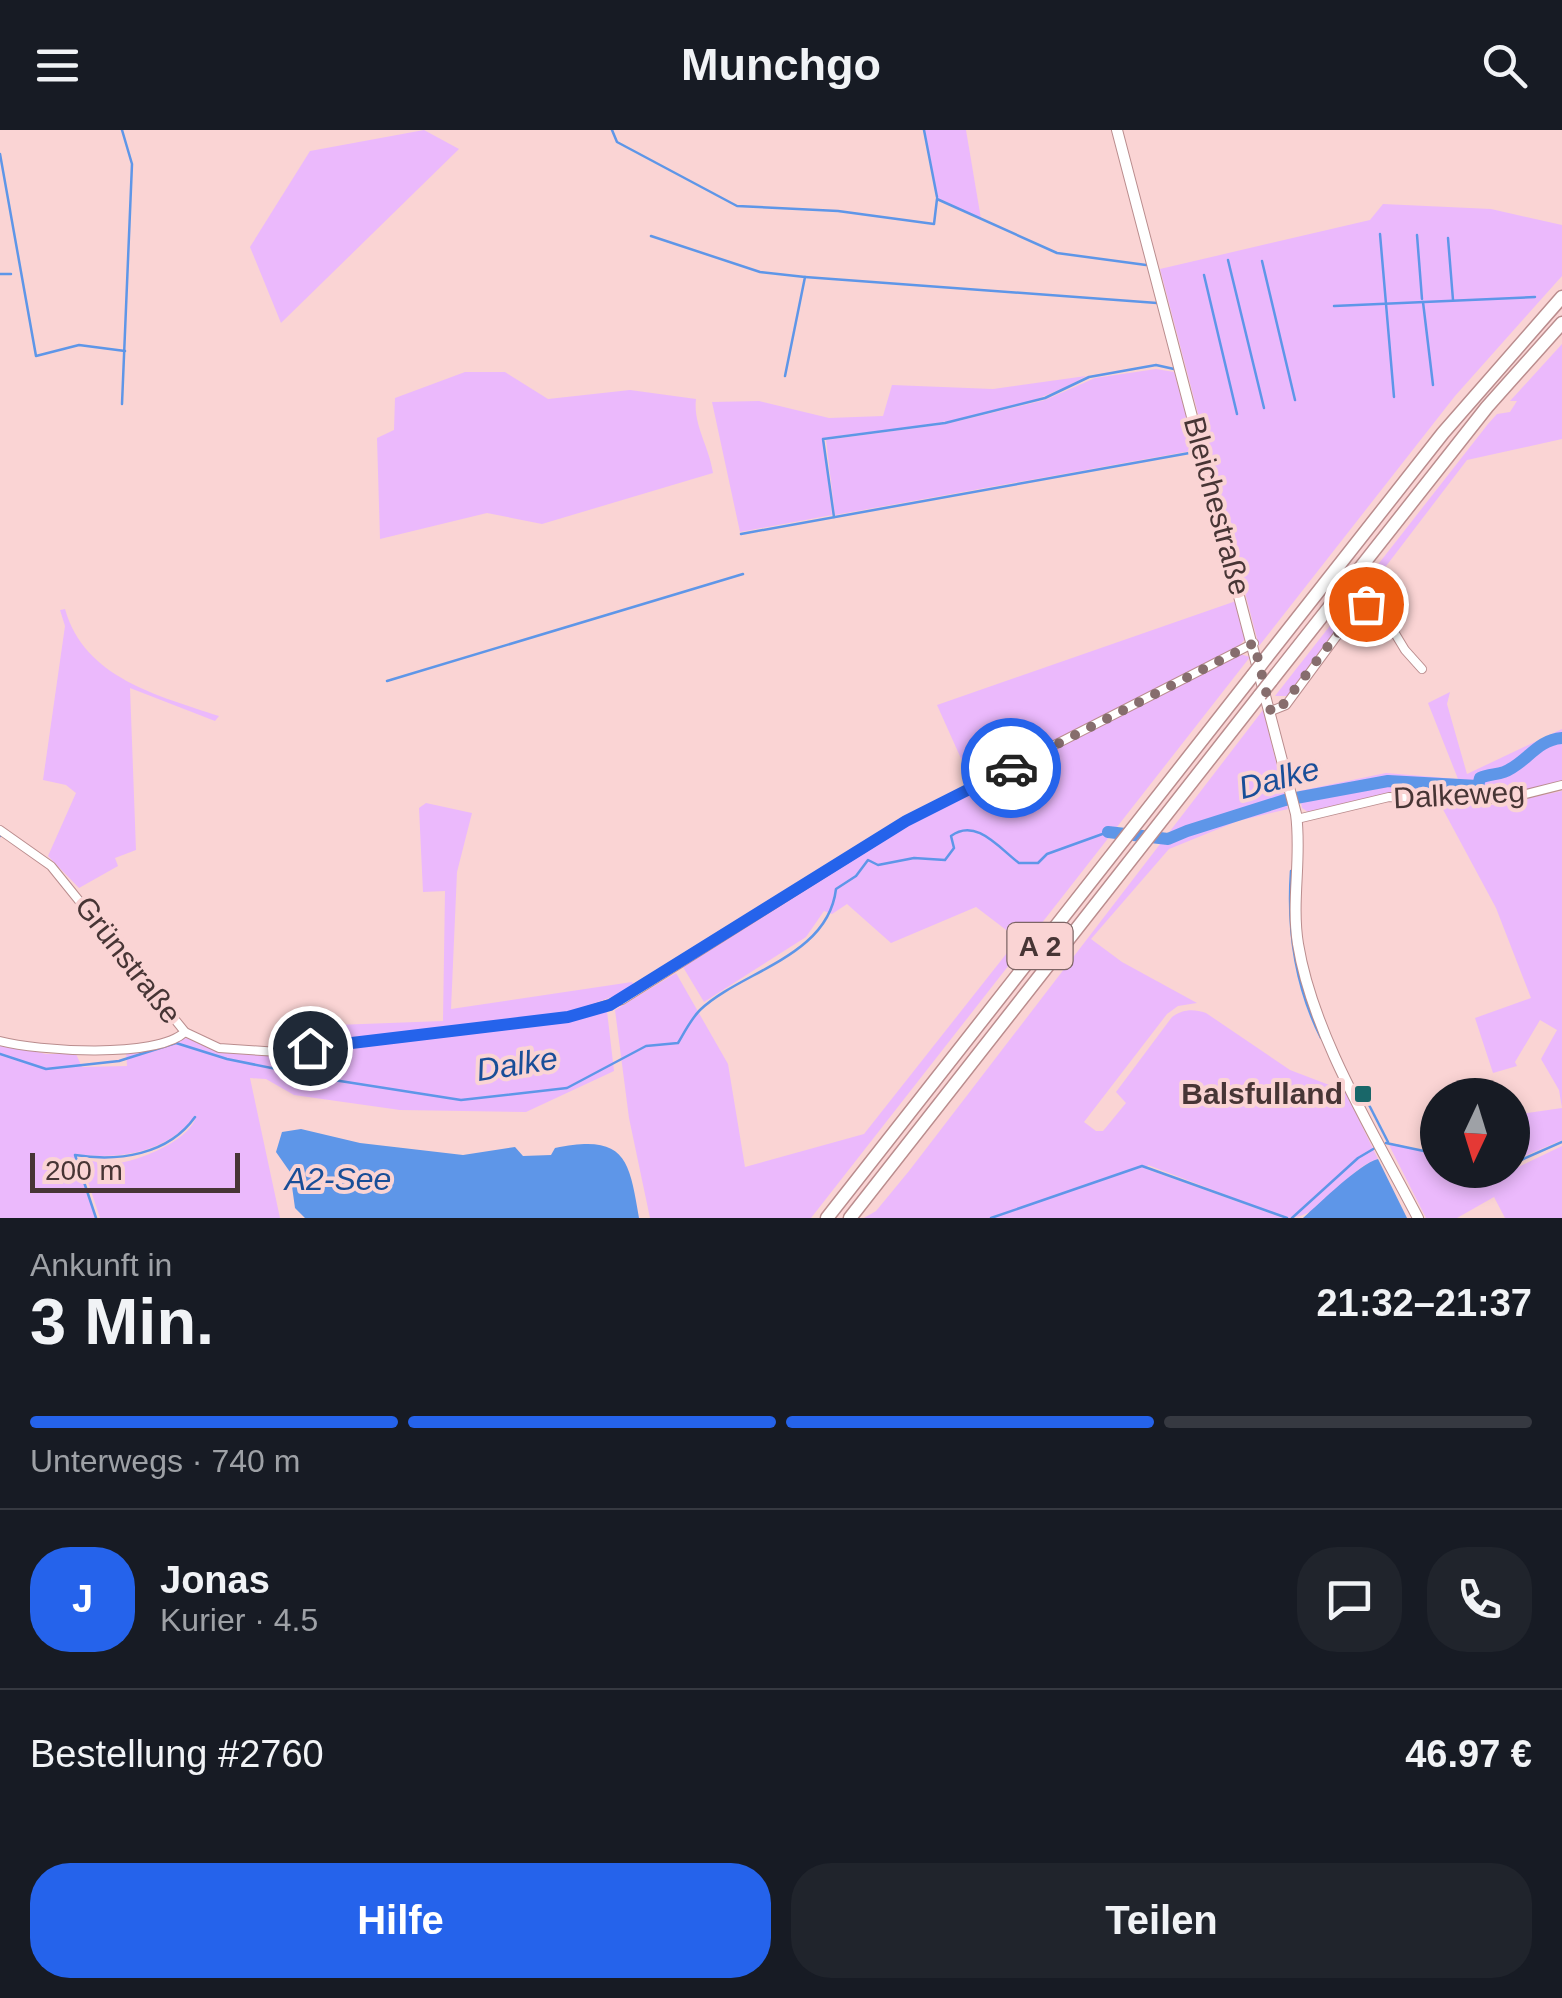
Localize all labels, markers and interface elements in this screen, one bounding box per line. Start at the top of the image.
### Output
icon: menu [30,38,85,93]
icon: search [1477,38,1532,93]
text: Munchgo [681,39,881,90]
street label: Bleichestraße [1178,413,1257,599]
pin [1324,562,1409,647]
icon: bag [1339,577,1394,632]
courier [961,718,1061,818]
icon: car [984,741,1039,796]
water label: Dalke [1235,750,1323,806]
street label: Dalkeweg [1392,775,1526,814]
street label: Grünstraße [69,890,188,1030]
road number: A 2 [1008,923,1072,969]
pin [268,1006,353,1091]
icon: home [283,1021,338,1076]
water label: Dalke [474,1040,560,1088]
place label: Balsfulland [1181,1077,1343,1110]
north arrow [1420,1078,1530,1188]
map controls [1420,1078,1530,1188]
marker: Balsfulland [1352,1083,1374,1105]
scale bar [30,1148,240,1192]
text: 200 m [45,1155,123,1186]
water label: A2-See [283,1161,391,1197]
text: Ankunft in [30,1247,172,1283]
text: 21:32–21:37 [1316,1282,1532,1324]
text: 3 Min. [30,1285,214,1358]
text: Unterwegs · 740 m [30,1443,300,1479]
button: chat [1297,1547,1402,1652]
button: phone [1427,1547,1532,1652]
text: Jonas [160,1559,270,1601]
text: J [72,1578,93,1620]
text: Kurier · 4.5 [160,1602,318,1638]
text: Bestellung #2760 [30,1733,324,1775]
text: 46.97 € [1405,1733,1532,1775]
button: Hilfe [30,1863,771,1978]
button: Teilen [791,1863,1532,1978]

